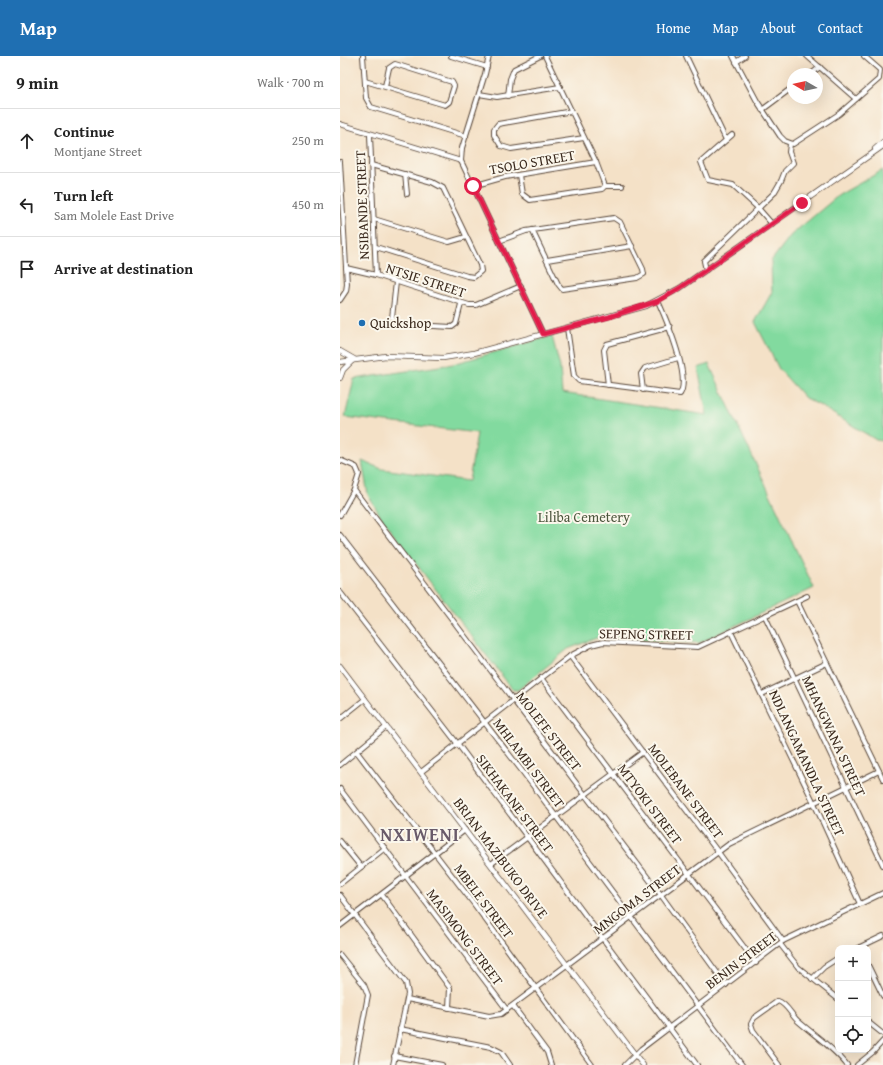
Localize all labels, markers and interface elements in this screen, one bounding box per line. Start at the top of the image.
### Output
text: Map [20,14,57,42]
text: Home [656,18,691,38]
text: Map [713,18,738,38]
text: About [760,18,796,38]
text: Contact [818,18,863,38]
north arrow [787,68,823,104]
text: 9 min [16,70,58,95]
text: Walk · 700 m [257,73,324,92]
text: Continue [54,121,115,142]
icon: ahead [16,130,38,152]
text: 250 m [292,131,324,150]
text: Montjane Street [54,142,142,161]
street label: TSOLO STREET [488,145,576,179]
street label: NSIBANDE STREET [350,150,374,260]
route start [464,177,482,195]
text: Turn left [54,185,113,206]
icon: left [16,194,38,216]
route end [793,194,811,212]
text: 450 m [292,195,324,214]
text: Sam Molele East Drive [54,206,174,225]
icon: arrive [16,258,38,280]
text: Arrive at destination [54,258,193,279]
street label: NTSIE STREET [383,258,469,302]
place label: Quickshop [370,313,432,333]
marker: Quickshop [357,318,367,328]
park label: Liliba Cemetery [538,507,630,527]
street label: SEPENG STREET [599,623,693,645]
street label: MHANGWANA STREET [797,672,871,800]
street label: NDLANGAMANDLA STREET [764,686,850,840]
street label: MOLEFE STREET [512,687,586,775]
street label: MHLAMBI STREET [489,714,569,812]
street label: MOLEBANE STREET [644,739,728,843]
street label: SIKHAKANE STREET [471,750,559,856]
street label: MTYOKI STREET [613,760,687,849]
street label: BRIAN MAZIBUKO DRIVE [449,793,553,923]
district label: NXIWENI [380,821,460,848]
street label: MNGOMA STREET [589,859,685,939]
street label: MBELE STREET [449,860,519,942]
street label: MASIMONG STREET [422,885,508,990]
street label: BENIN STREET [701,926,781,994]
map controls [835,945,871,1053]
button: + [835,945,871,981]
button: − [835,981,871,1017]
button: locate [835,1017,871,1053]

